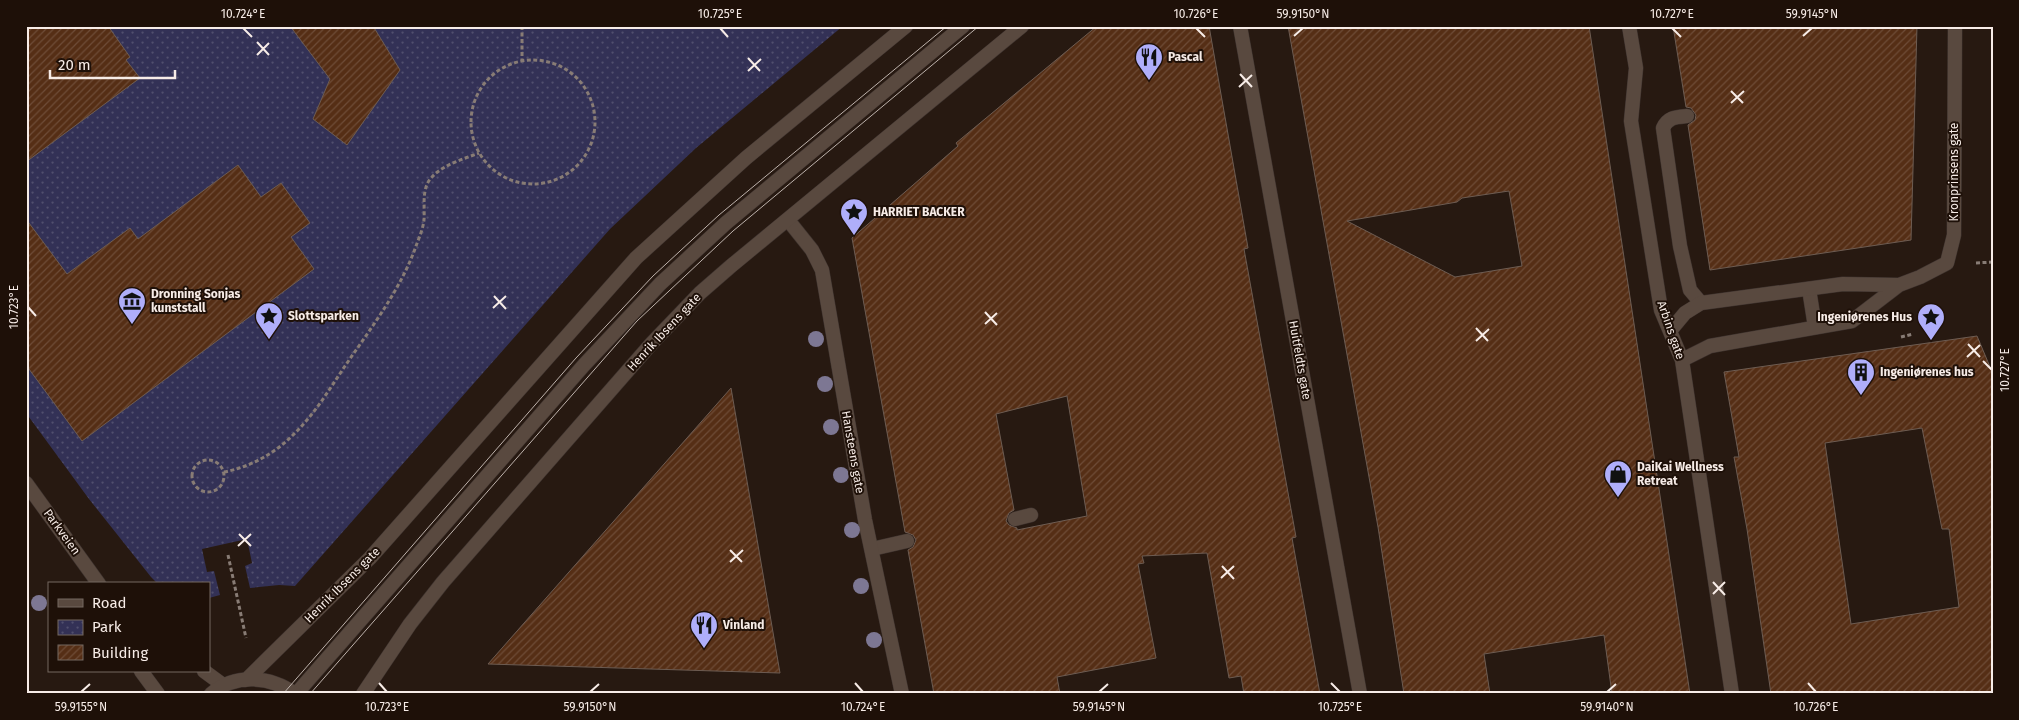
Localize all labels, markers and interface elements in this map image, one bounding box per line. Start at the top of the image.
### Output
text: 10.724°E [221,7,265,21]
text: 10.725°E [698,7,742,21]
text: 10.726°E [1174,7,1218,21]
text: 59.9150°N [1276,7,1330,21]
text: 10.727°E [1650,7,1694,21]
text: 59.9145°N [1786,7,1838,21]
restaurant icon: Pascal [1134,42,1164,81]
scale bar [50,48,175,80]
place label: Pascal [1168,50,1203,64]
text: 20 m [58,56,91,74]
street label: Kronprinsens gate [1947,123,1961,221]
place icon: HARRIET BACKER [839,197,869,236]
place label: HARRIET BACKER [873,205,965,219]
text: 10.723°E [7,285,21,329]
museum icon: Dronning Sonjas kunststall [117,286,147,325]
place label: Dronning Sonjas kunststall [151,287,241,315]
street label: Henrik Ibsens gate [624,290,704,374]
street label: Arbins gate [1654,299,1688,361]
place icon: Slottsparken [254,301,284,340]
place icon: Ingeniørenes Hus [1916,302,1946,341]
place label: Slottsparken [288,309,359,323]
place label: Ingeniørenes Hus [1817,310,1912,324]
street label: Huitfeldts gate [1286,319,1314,401]
text: 10.727°E [1998,348,2012,392]
building icon: Ingeniørenes hus [1846,357,1876,396]
place label: Ingeniørenes hus [1880,365,1974,379]
street label: Hansteens gate [839,410,867,494]
shop icon: DaiKai Wellness Retreat [1603,459,1633,498]
place label: DaiKai Wellness Retreat [1637,460,1724,488]
street label: Parkveien [41,506,83,558]
street label: Henrik Ibsens gate [301,544,383,626]
legend [48,582,210,672]
text: Road [92,594,127,612]
restaurant icon: Vinland [689,610,719,649]
text: Park [92,618,122,636]
place label: Vinland [722,618,764,632]
text: Building [92,644,148,662]
text: 59.9155°N [55,700,107,714]
text: 10.723°E [365,700,409,714]
text: 59.9150°N [563,700,617,714]
text: 10.724°E [841,700,885,714]
text: 59.9145°N [1073,700,1125,714]
text: 10.725°E [1318,700,1362,714]
text: 59.9140°N [1580,700,1634,714]
text: 10.726°E [1794,700,1838,714]

